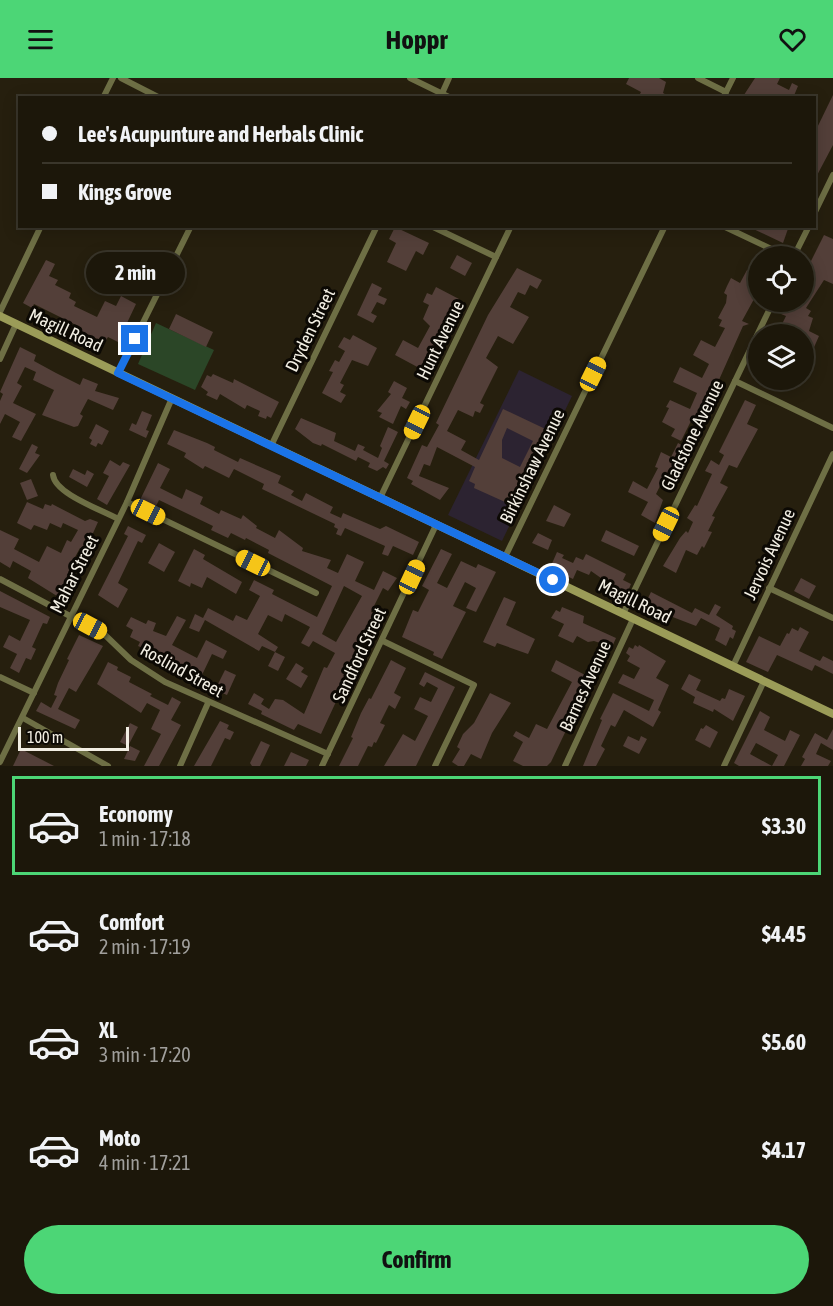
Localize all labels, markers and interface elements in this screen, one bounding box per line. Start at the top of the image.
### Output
icon: menu [24,23,57,56]
icon: heart [776,23,809,56]
text: Hoppr [386,24,447,55]
text: Lee's Acupunture and Herbals Clinic [78,121,363,147]
text: Kings Grove [78,179,172,205]
map controls [748,246,814,390]
button: locate [748,246,814,312]
callout: 2 min [86,252,184,294]
text: 2 min [115,261,156,284]
street label: Dryden Street [281,285,339,375]
street label: Hunt Avenue [412,297,468,383]
street label: Magill Road [26,304,106,356]
button: layers [748,324,814,390]
route end [121,325,148,352]
car [577,354,609,394]
street label: Gladstone Avenue [656,376,728,494]
car [401,402,433,442]
street label: Birkinshaw Avenue [495,405,569,527]
car [128,496,168,528]
car [650,504,682,544]
street label: Jervois Avenue [739,505,799,603]
street label: Mahar Street [45,531,103,617]
car [233,547,273,579]
car [396,557,428,597]
route start [539,566,566,593]
street label: Magill Road [595,574,675,628]
street label: Sandford Street [328,604,390,706]
car [70,610,110,642]
street label: Barnes Avenue [555,637,615,735]
street label: Roslind Street [137,639,227,701]
scale bar [18,724,129,752]
text: 100 m [27,728,63,746]
icon: car [27,799,81,853]
text: Economy [99,801,173,827]
text: $3.30 [762,813,806,839]
text: 1 min · 17:18 [99,827,191,850]
icon: car [27,907,81,961]
text: Comfort [99,909,164,935]
text: $4.45 [762,921,806,947]
text: 2 min · 17:19 [99,935,191,958]
icon: car [27,1015,81,1069]
text: XL [99,1017,117,1043]
text: $5.60 [762,1029,806,1055]
text: 3 min · 17:20 [99,1043,191,1066]
icon: car [27,1123,81,1177]
text: Moto [99,1125,141,1151]
text: $4.17 [762,1137,806,1163]
text: 4 min · 17:21 [99,1151,191,1174]
button: Confirm [24,1225,809,1294]

